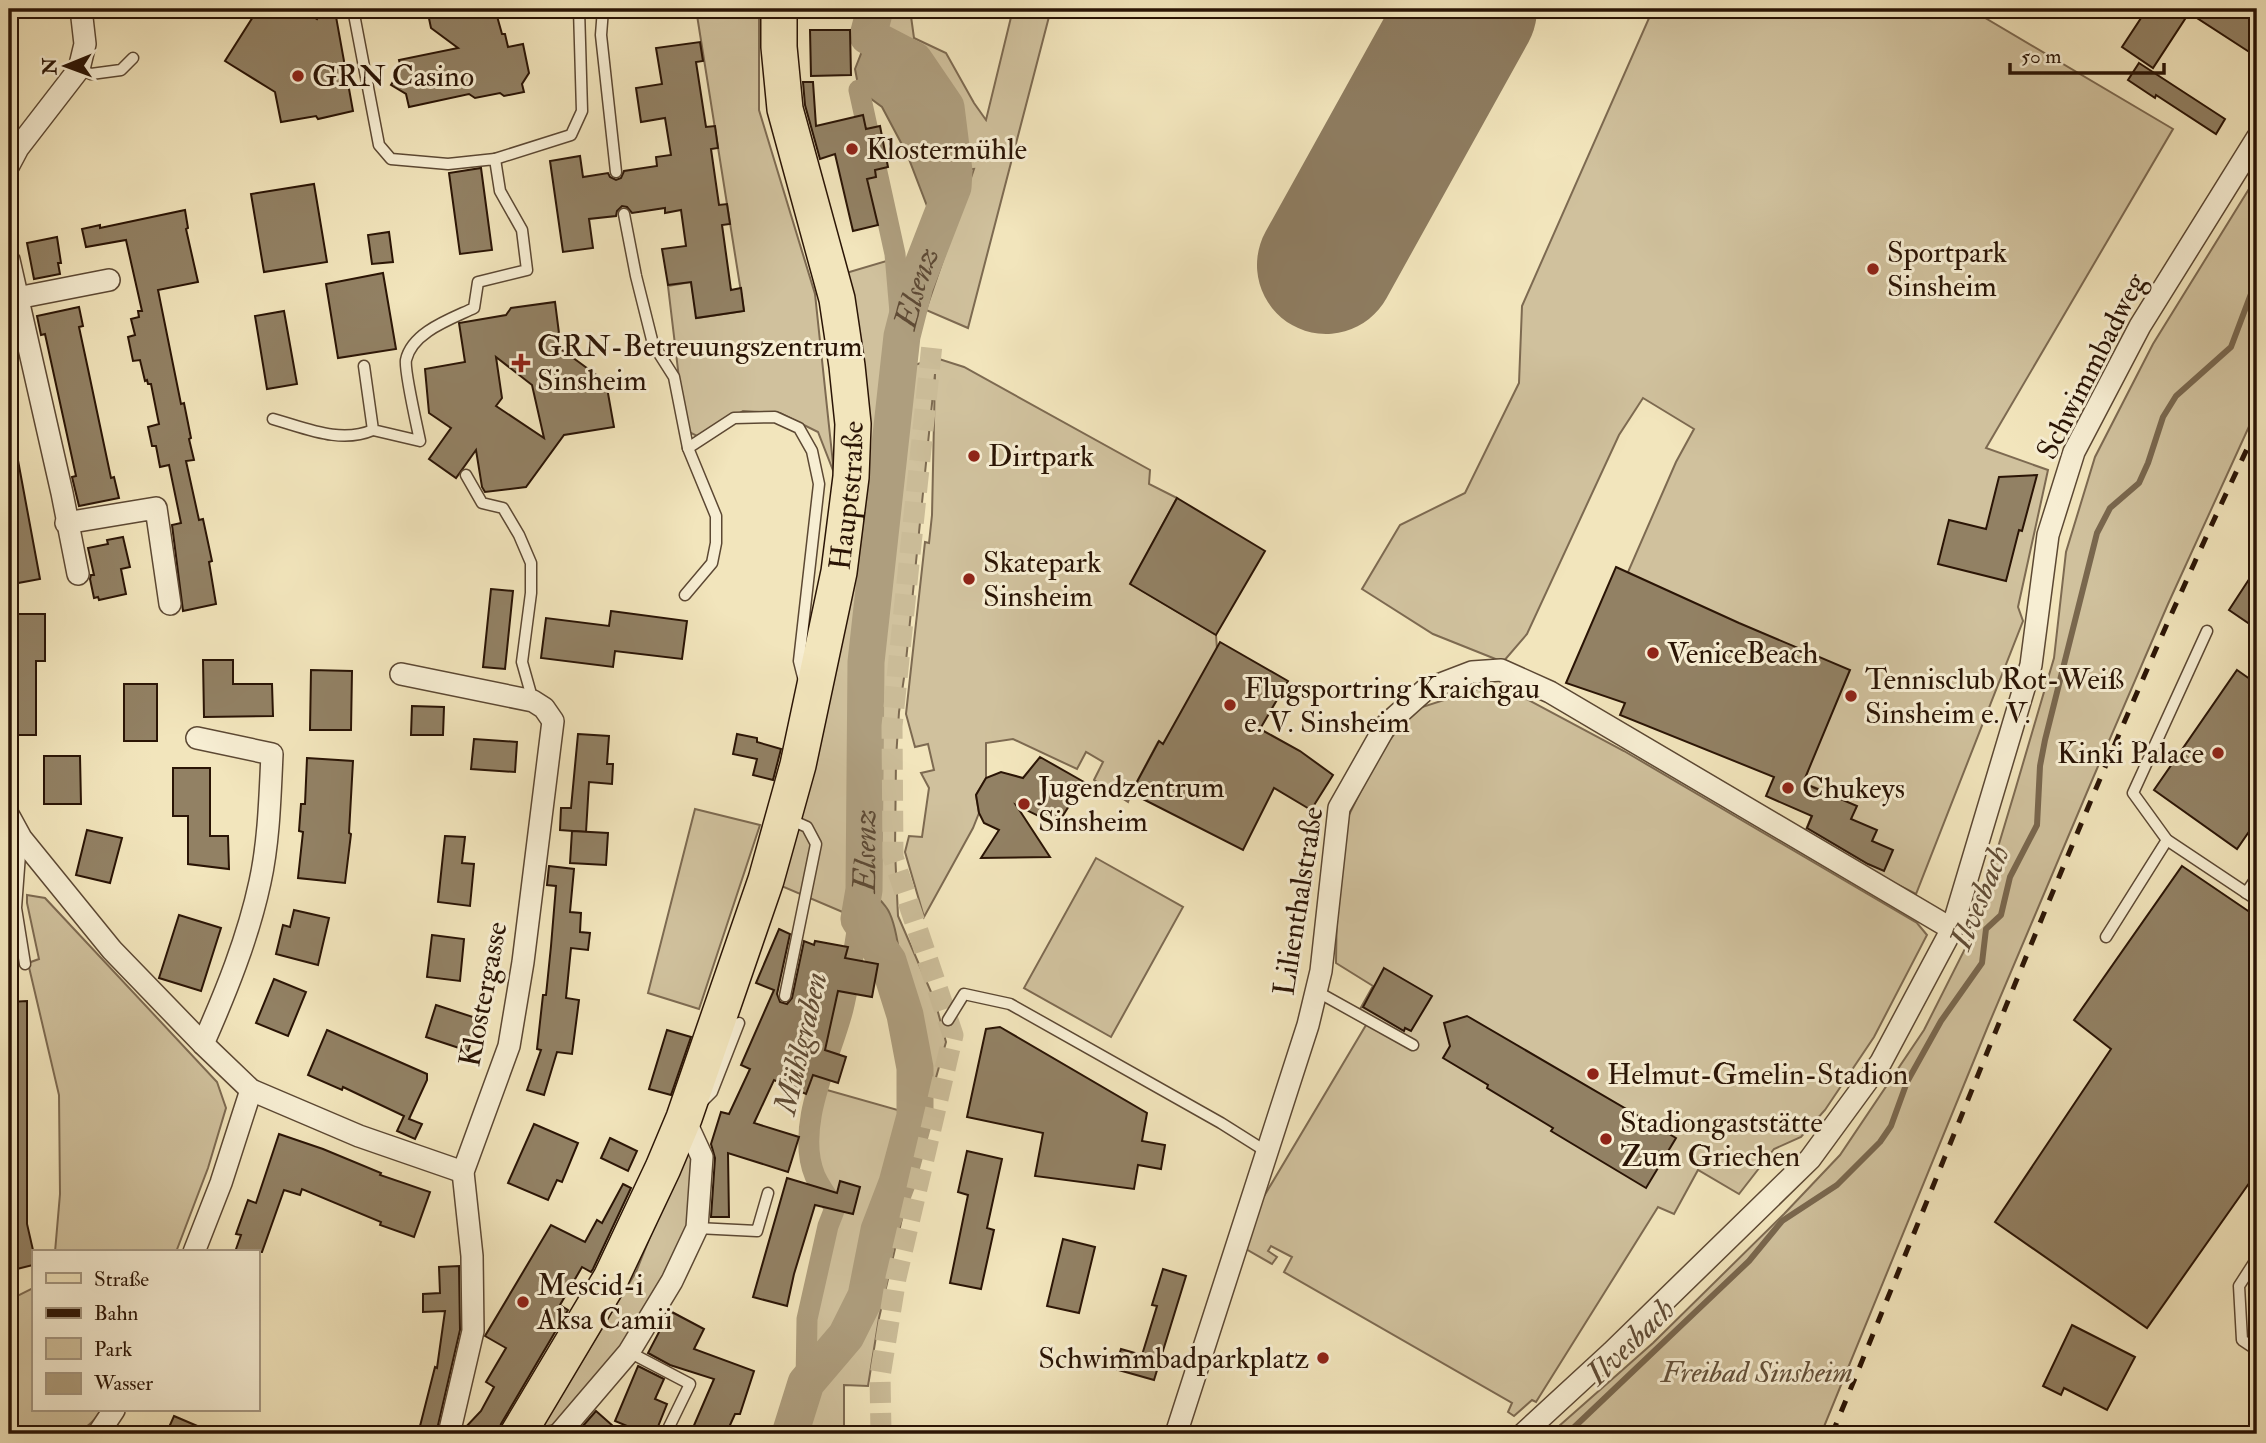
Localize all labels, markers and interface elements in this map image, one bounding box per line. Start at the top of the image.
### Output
north arrow [32,32,102,102]
scale bar [2010,32,2164,76]
text: 50 m [2021,43,2062,70]
text: N [38,57,62,76]
place label: GRN Casino [312,58,474,95]
marker: GRN Casino [290,68,306,84]
place label: Klostermühle [866,131,1027,168]
marker: Klostermühle [844,141,860,157]
place label: Sportpark Sinsheim [1887,234,2007,305]
water label: Elsenz [885,242,949,335]
marker: Sportpark Sinsheim [1865,261,1881,277]
street label: Schwimmbadweg [2029,266,2155,466]
place label: GRN-Betreuungszentrum Sinsheim [537,328,862,399]
marker: GRN-Betreuungszentrum Sinsheim [511,353,531,373]
street label: Hauptstraße [821,420,872,572]
place label: Dirtpark [988,438,1094,475]
marker: Dirtpark [966,448,982,464]
place label: Skatepark Sinsheim [983,544,1101,615]
marker: Skatepark Sinsheim [961,571,977,587]
place label: VeniceBeach [1667,635,1819,672]
marker: VeniceBeach [1645,645,1661,661]
place label: Tennisclub Rot-Weiß Sinsheim e. V. [1865,661,2124,732]
place label: Flugsportring Kraichgau e. V. Sinsheim [1244,670,1540,741]
marker: Tennisclub Rot-Weiß Sinsheim e. V. [1843,688,1859,704]
marker: Flugsportring Kraichgau e. V. Sinsheim [1222,697,1238,713]
place label: Kinki Palace [2057,735,2204,772]
marker: Kinki Palace [2210,745,2226,761]
place label: Jugendzentrum Sinsheim [1037,769,1225,840]
place label: Chukeys [1802,770,1905,807]
marker: Chukeys [1780,780,1796,796]
marker: Jugendzentrum Sinsheim [1016,796,1032,812]
street label: Lilienthalstraße [1265,804,1332,998]
water label: Elsenz [845,809,886,895]
water label: Ilvesbach [1940,840,2019,957]
street label: Klostergasse [451,919,516,1070]
water label: Mühlgraben [765,968,837,1120]
place label: Helmut-Gmelin-Stadion [1607,1056,1908,1093]
marker: Helmut-Gmelin-Stadion [1585,1066,1601,1082]
place label: Stadiongaststätte Zum Griechen [1620,1104,1823,1175]
marker: Stadiongaststätte Zum Griechen [1598,1131,1614,1147]
legend [32,1250,259,1412]
text: Straße [94,1266,149,1293]
place label: Mescid-i Aksa Camii [536,1267,673,1338]
water label: Ilvesbach [1576,1290,1684,1395]
marker: Mescid-i Aksa Camii [515,1294,531,1310]
text: Bahn [94,1300,138,1327]
text: Park [94,1336,132,1363]
place label: Schwimmbadparkplatz [1038,1340,1309,1377]
marker: Schwimmbadparkplatz [1315,1350,1331,1366]
park label: Freibad Sinsheim [1659,1354,1853,1391]
text: Wasser [93,1370,153,1397]

